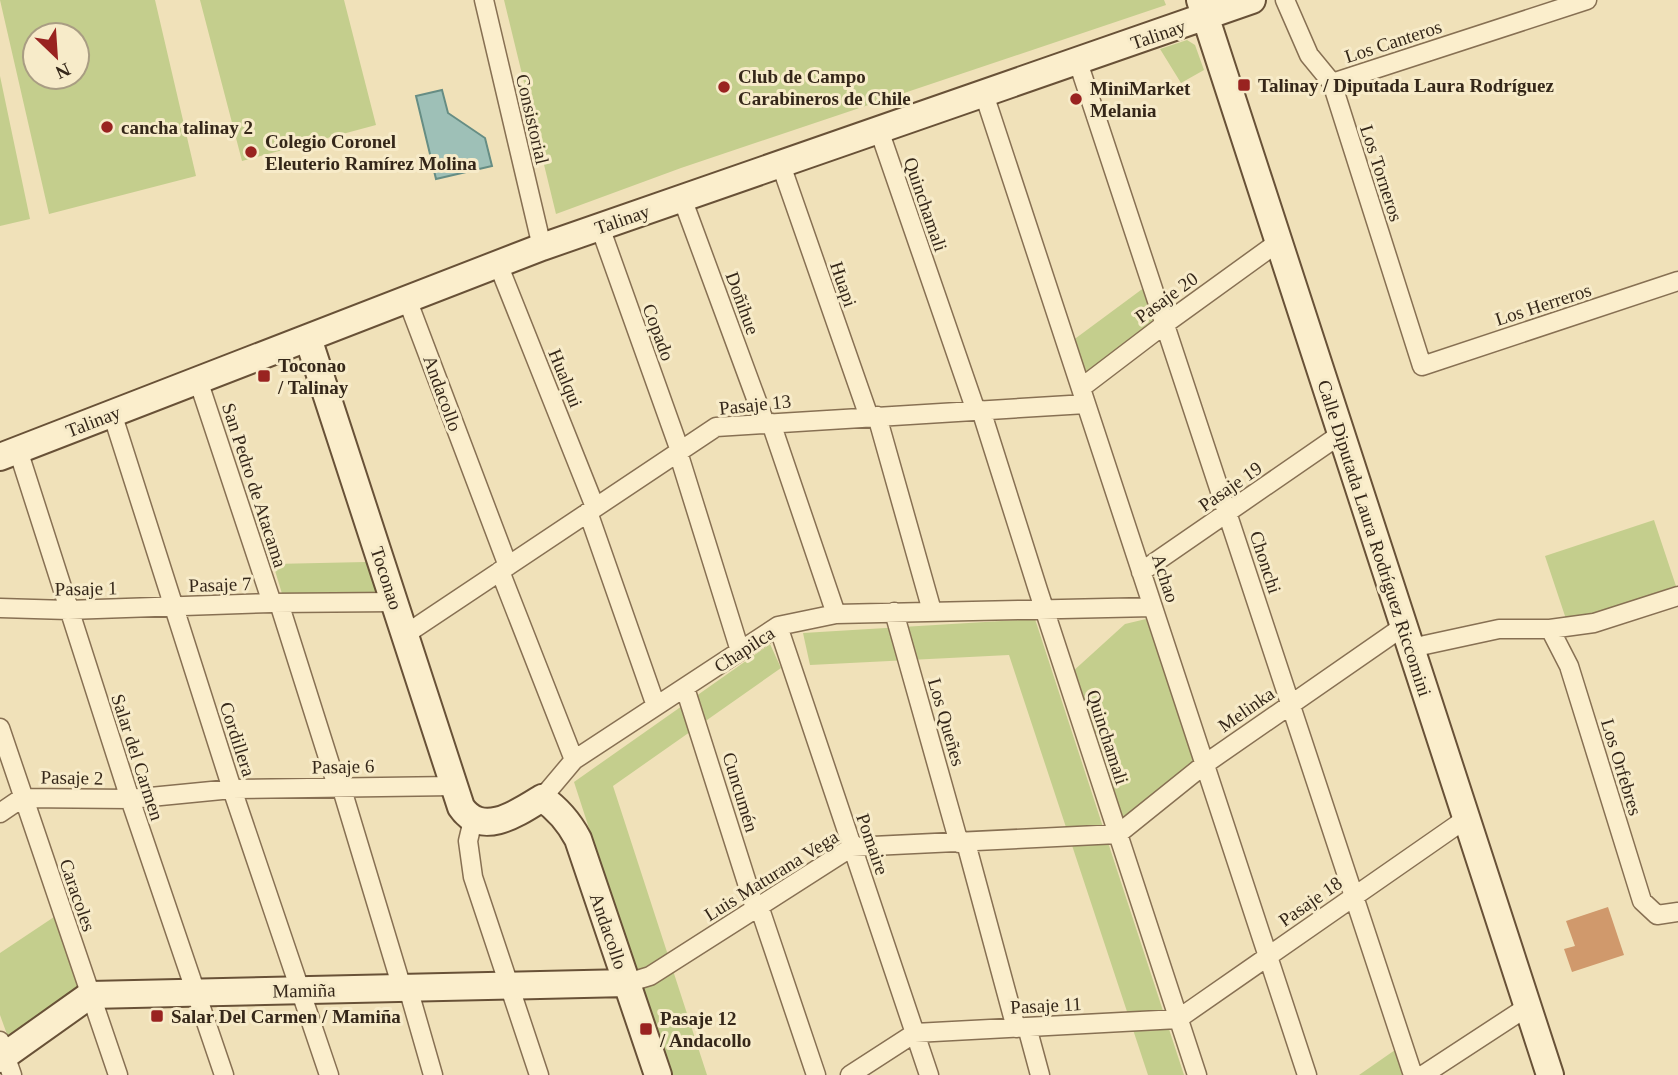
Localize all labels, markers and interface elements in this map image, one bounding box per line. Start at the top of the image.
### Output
street label: Talinay [1128,15,1189,54]
street label: Los Canteros [1342,16,1444,67]
north arrow [21,21,91,91]
text: N [52,59,74,83]
place label: Club de Campo Carabineros de Chile [738,66,911,109]
street label: Consistorial [512,72,553,166]
place label: Talinay / Diputada Laura Rodríguez [1258,75,1555,96]
marker: Talinay / Diputada Laura Rodríguez [1236,77,1252,93]
place label: MiniMarket Melania [1090,78,1191,121]
marker: Club de Campo Carabineros de Chile [716,79,732,95]
marker: MiniMarket Melania [1068,91,1084,107]
place label: cancha talinay 2 [121,117,253,138]
marker: cancha talinay 2 [99,119,115,135]
street label: Los Torneros [1356,122,1407,224]
place label: Colegio Coronel Eleuterio Ramírez Molina [265,131,477,174]
marker: Colegio Coronel Eleuterio Ramírez Molina [243,144,259,160]
street label: Quinchamali [900,154,951,254]
street label: Talinay [592,200,653,239]
street label: Huapi [826,259,861,310]
street label: Pasaje 20 [1131,268,1202,327]
street label: Doñihue [721,269,764,338]
street label: Los Herreros [1492,279,1594,330]
street label: Copado [639,301,679,364]
street label: Hualqui [544,346,587,411]
street label: Andacollo [419,352,466,434]
place label: Toconao / Talinay [277,355,349,398]
marker: Toconao / Talinay [256,368,272,384]
street label: Calle Diputada Laura Rodríguez Riccomini [1313,377,1436,699]
street label: Pasaje 13 [718,390,792,419]
street label: San Pedro de Atacama [218,400,291,570]
street label: Talinay [63,401,124,441]
street label: Pasaje 19 [1195,457,1266,516]
street label: Chonchi [1246,528,1285,596]
street label: Toconao [366,544,407,612]
street label: Achao [1148,551,1183,605]
street label: Pasaje 7 [188,573,252,596]
street label: Pasaje 1 [54,577,118,600]
street label: Chapilca [710,622,779,677]
street label: Los Queñes [924,676,969,768]
street label: Melinka [1214,682,1279,736]
street label: Quinchamali [1082,687,1133,787]
street label: Salar del Carmen [107,691,168,824]
street label: Cordillera [216,699,260,780]
street label: Los Orfebres [1597,716,1646,818]
street label: Cuncumén [718,750,763,835]
street label: Pasaje 6 [311,755,375,778]
street label: Pasaje 2 [40,766,104,789]
street label: Pomaire [852,811,893,878]
street label: Luis Maturana Vega [701,825,842,925]
street label: Caracoles [55,856,100,934]
street label: Pasaje 18 [1275,872,1346,931]
street label: Andacollo [586,890,631,972]
street label: Mamiña [272,979,336,1002]
street label: Pasaje 11 [1010,993,1082,1018]
place label: Salar Del Carmen / Mamiña [171,1006,401,1027]
marker: Salar Del Carmen / Mamiña [149,1008,165,1024]
place label: Pasaje 12 / Andacollo [659,1008,751,1051]
marker: Pasaje 12 / Andacollo [638,1021,654,1037]

